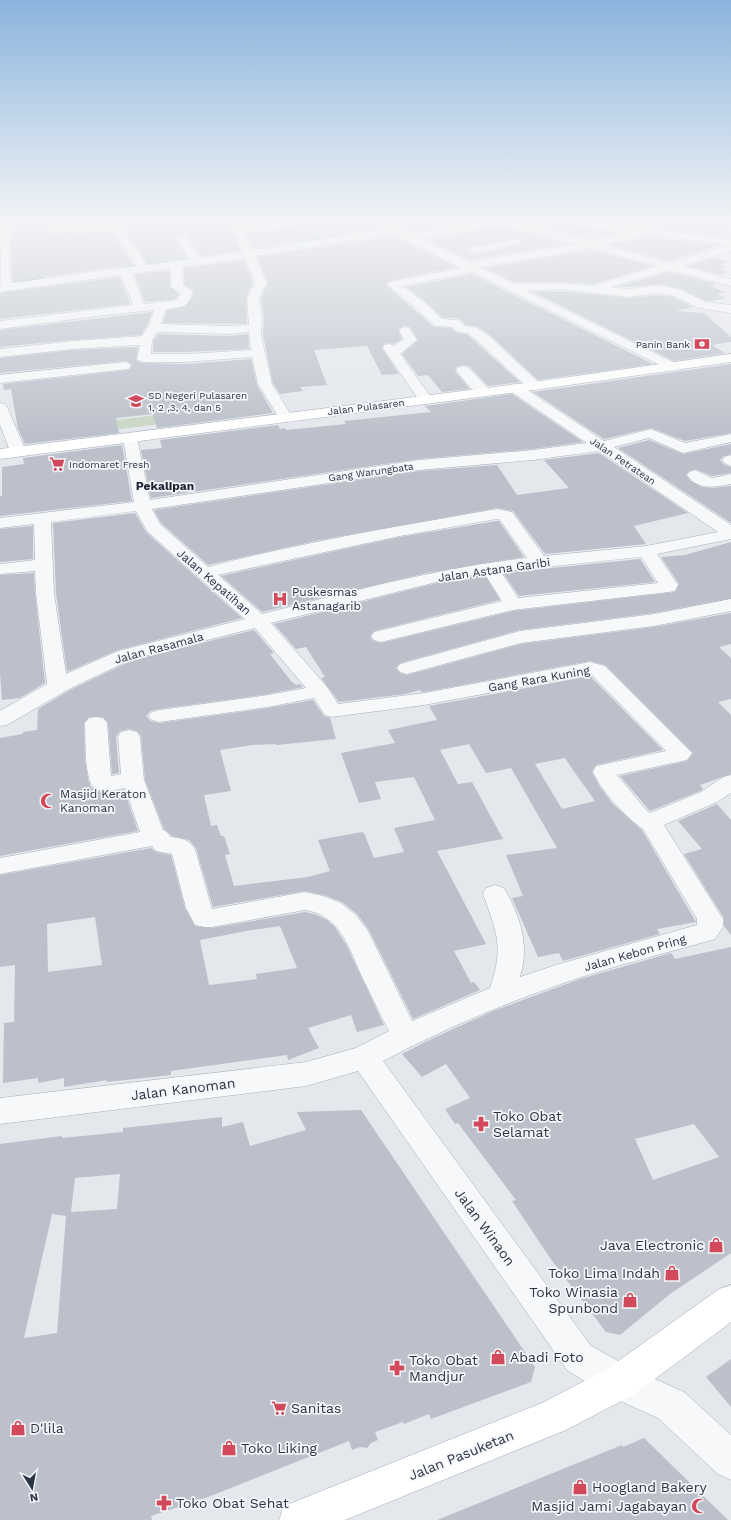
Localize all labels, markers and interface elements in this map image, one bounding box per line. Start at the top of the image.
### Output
bank icon: Panin Bank [693,335,711,353]
place label: Panin Bank [636,339,690,350]
place label: SD Negeri Pulasaren 1, 2 ,3, 4, dan 5 [148,390,247,413]
school or university icon: SD Negeri Pulasaren 1, 2 ,3, 4, dan 5 [127,392,145,410]
street label: Jalan Pulasaren [327,397,405,417]
street label: Jalan Petratean [588,435,658,487]
supermarket icon: Indomaret Fresh [48,455,66,473]
place label: Indomaret Fresh [69,459,150,470]
street label: Gang Warungbata [328,461,415,483]
district label: Pekalipan [136,479,194,493]
street label: Jalan Kepatihan [174,546,254,618]
street label: Jalan Astana Garibi [437,555,551,585]
place label: Puskesmas Astanagarib [292,585,361,613]
hospital icon: Puskesmas Astanagarib [271,590,289,608]
street label: Jalan Rasamala [113,629,205,667]
street label: Gang Rara Kuning [487,663,591,695]
place label: Masjid Keraton Kanoman [60,787,147,815]
mosque icon: Masjid Keraton Kanoman [39,792,57,810]
street label: Jalan Kebon Pring [583,932,688,974]
street label: Jalan Kanoman [130,1075,236,1103]
place label: Toko Obat Selamat [493,1108,562,1140]
pharmacy icon: Toko Obat Selamat [472,1115,490,1133]
street label: Jalan Winaon [452,1185,518,1269]
shop icon: Java Electronic [707,1236,725,1254]
place label: Java Electronic [600,1237,704,1253]
shop icon: Toko Lima Indah [663,1264,681,1282]
place label: Toko Lima Indah [548,1265,660,1281]
place label: Toko Winasia Spunbond [529,1284,618,1316]
shop icon: Toko Winasia Spunbond [621,1291,639,1309]
shop icon: Abadi Foto [489,1348,507,1366]
place label: Abadi Foto [510,1349,584,1365]
place label: Toko Obat Mandjur [409,1352,478,1384]
pharmacy icon: Toko Obat Mandjur [388,1359,406,1377]
supermarket icon: Sanitas [270,1399,288,1417]
place label: Sanitas [291,1400,341,1416]
shop icon: D'lila [9,1419,27,1437]
place label: D'lila [30,1420,64,1436]
street label: Jalan Pasuketan [406,1427,516,1483]
shop icon: Toko Liking [220,1439,238,1457]
place label: Toko Liking [241,1440,318,1456]
north arrow [12,1468,52,1508]
shop icon: Hoogland Bakery [571,1478,589,1496]
place label: Hoogland Bakery [592,1479,707,1495]
text: N [29,1490,39,1504]
pharmacy icon: Toko Obat Sehat [155,1494,173,1512]
place label: Toko Obat Sehat [176,1495,289,1511]
mosque icon: Masjid Jami Jagabayan [690,1497,708,1515]
place label: Masjid Jami Jagabayan [531,1498,687,1514]

